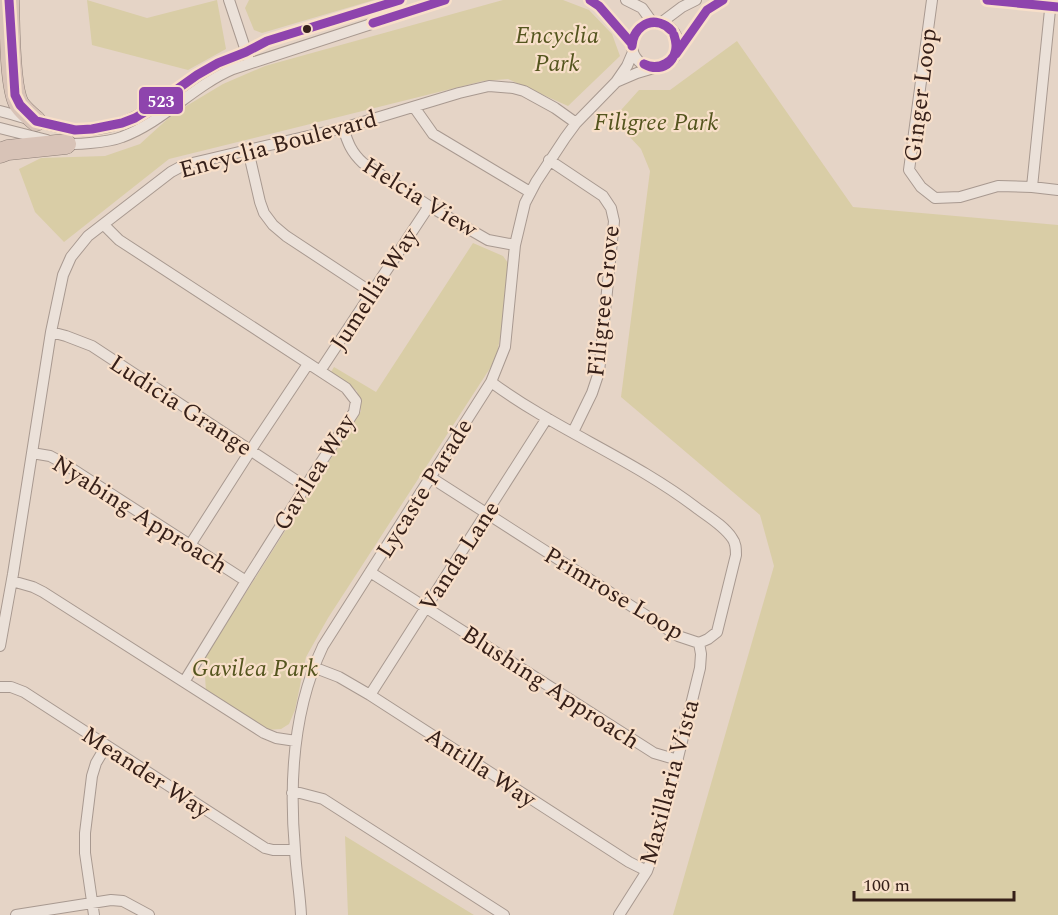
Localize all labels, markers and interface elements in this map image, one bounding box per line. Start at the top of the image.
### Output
park label: Encyclia Park [515,18,599,82]
unlabelled marker [301,23,313,35]
street label: Ginger Loop [895,26,947,164]
line badge: 523 [138,86,184,115]
text: 523 [148,90,174,114]
street label: Encyclia Boulevard [175,101,381,189]
park label: Filigree Park [594,105,719,141]
street label: Helcia View [355,148,485,248]
street label: Jumellia Way [322,220,429,358]
street label: Filigree Grove [578,224,630,379]
street label: Ludicia Grange [102,346,259,466]
street label: Gavilea Way [265,406,366,538]
street label: Lycaste Parade [367,412,482,566]
street label: Nyabing Approach [45,446,234,583]
street label: Vanda Lane [410,494,509,619]
street label: Primrose Loop [536,538,690,650]
street label: Blushing Approach [454,617,647,759]
park label: Gavilea Park [192,651,318,687]
street label: Maxillaria Vista [631,695,709,869]
street label: Meander Way [74,718,218,829]
street label: Antilla Way [418,718,544,818]
scale bar [854,864,1014,902]
text: 100 m [863,872,910,899]

